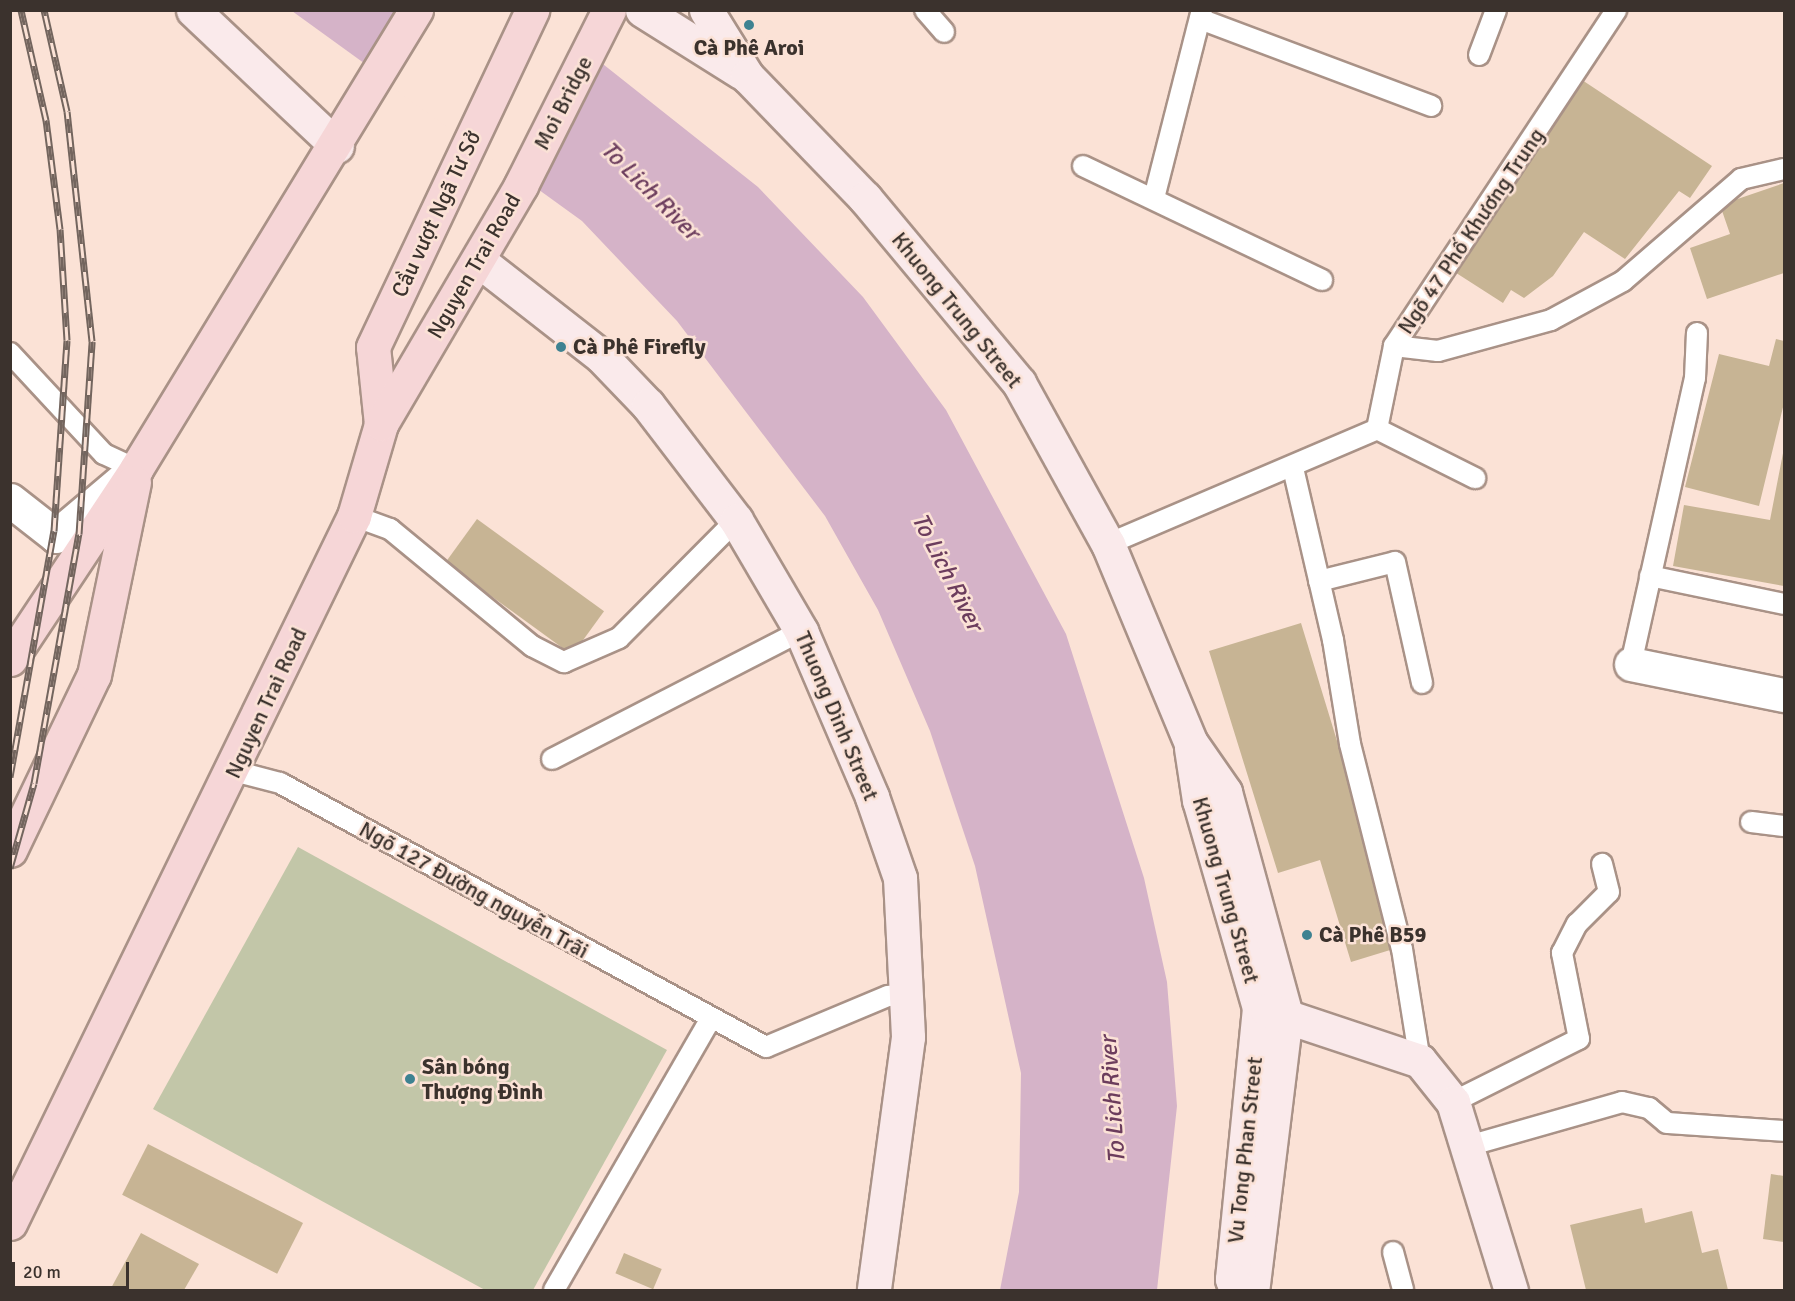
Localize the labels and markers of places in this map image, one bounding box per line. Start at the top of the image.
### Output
marker: Cà Phê Aroi [742,18,756,32]
place label: Cà Phê Aroi [694,35,804,61]
place label: Cà Phê Firefly [573,334,706,360]
marker: Cà Phê Firefly [554,340,568,354]
place label: Cà Phê B59 [1319,922,1426,948]
marker: Cà Phê B59 [1300,928,1314,942]
place label: Sân bóng Thượng Đình [422,1053,543,1104]
marker: Sân bóng Thượng Đình [403,1072,417,1086]

